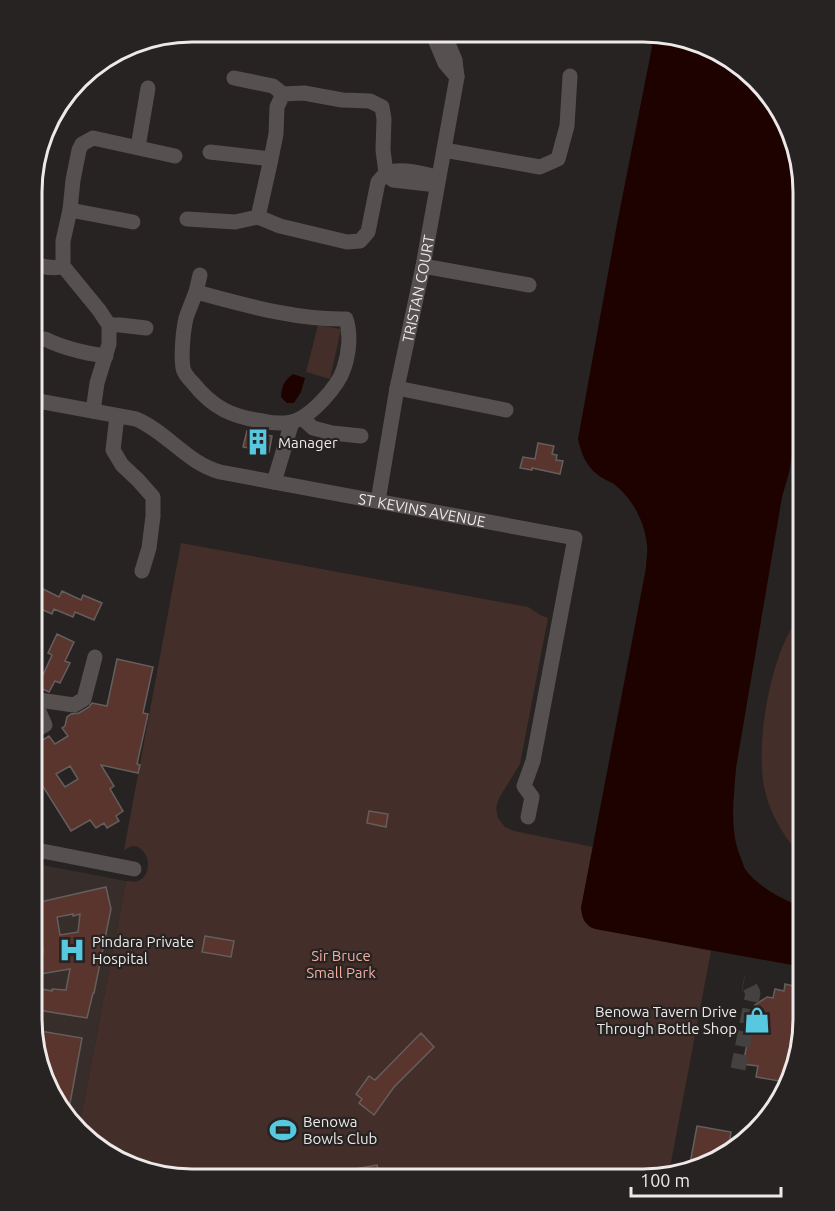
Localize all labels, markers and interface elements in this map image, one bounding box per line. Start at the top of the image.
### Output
street label: TRISTAN COURT [398,233,437,344]
building icon: Manager [243,427,273,457]
place label: Manager [278,434,338,451]
street label: ST KEVINS AVENUE [357,489,487,530]
place label: Pindara Private Hospital [92,933,194,967]
hospital icon: Pindara Private Hospital [57,935,87,965]
park label: Sir Bruce Small Park [306,947,376,981]
place label: Benowa Tavern Drive Through Bottle Shop [595,1003,737,1037]
shop icon: Benowa Tavern Drive Through Bottle Shop [742,1005,772,1035]
place label: Benowa Bowls Club [303,1113,377,1147]
sports icon: Benowa Bowls Club [268,1115,298,1145]
scale bar [631,1160,781,1198]
text: 100 m [640,1170,690,1190]

